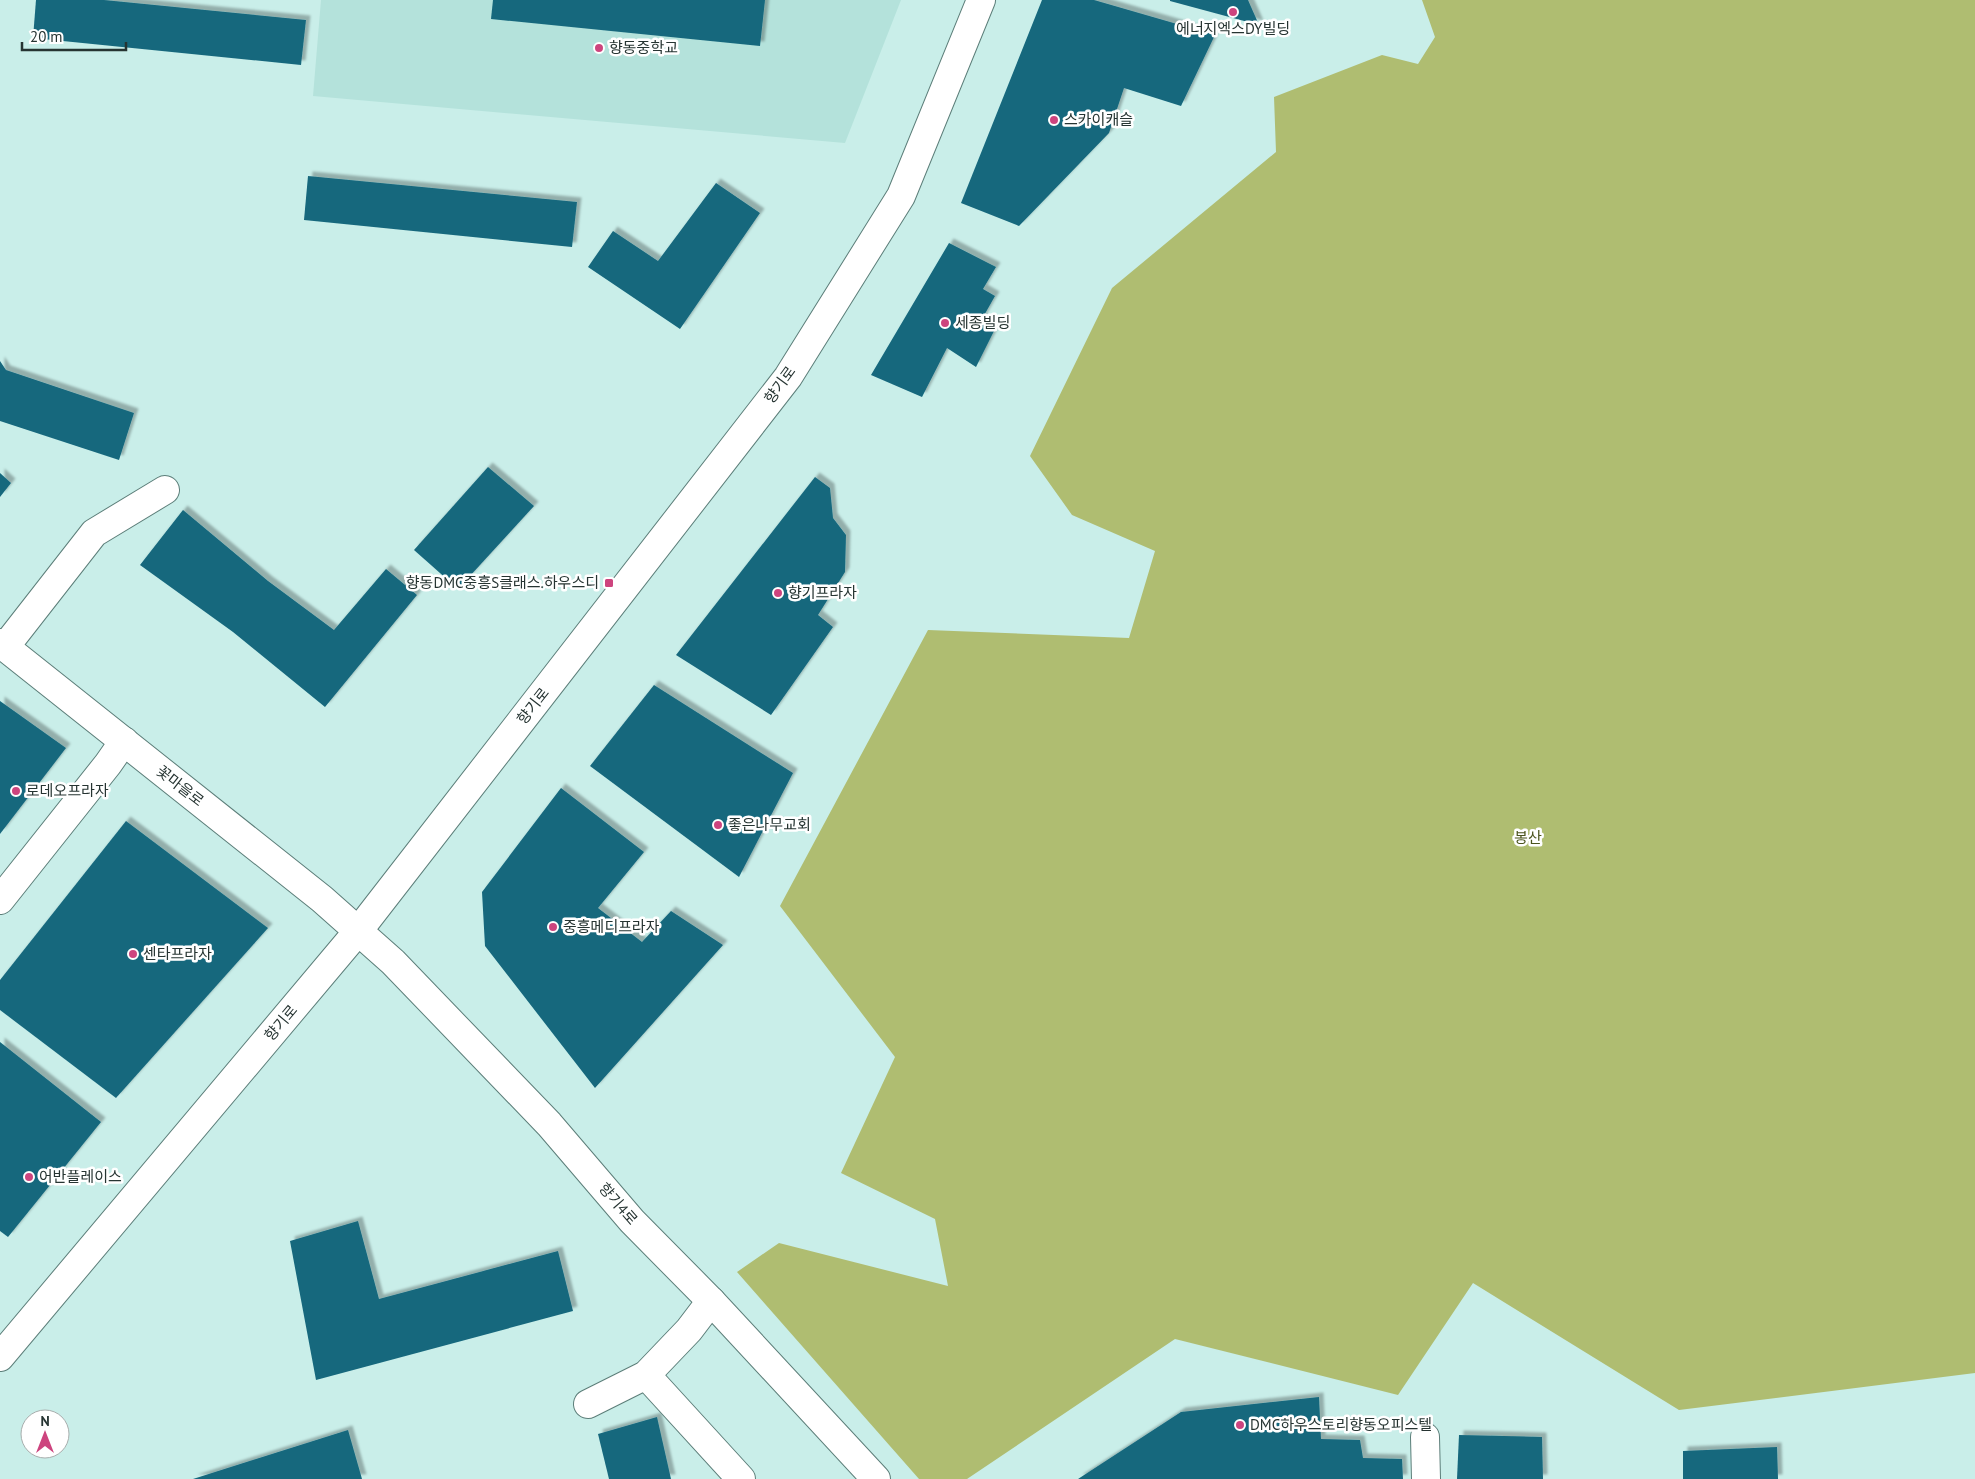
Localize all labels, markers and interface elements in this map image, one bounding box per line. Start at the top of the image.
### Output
marker: 에너지엑스DY빌딩 [1227,6,1239,18]
place label: 에너지엑스DY빌딩 [1176,19,1290,38]
scale bar [22,20,126,52]
text: 20 m [30,27,63,46]
place label: 향동중학교 [609,38,678,57]
marker: 향동중학교 [593,42,605,54]
place label: 스카이캐슬 [1064,110,1133,129]
marker: 스카이캐슬 [1048,114,1060,126]
place label: 세종빌딩 [955,313,1010,332]
marker: 세종빌딩 [939,317,951,329]
street label: 향기로 [760,362,799,407]
place label: 향동DMC중흥S클래스.하우스디 [406,573,599,592]
marker: 향동DMC중흥S클래스.하우스디 [603,577,615,589]
place label: 향기프라자 [788,583,857,602]
marker: 향기프라자 [772,587,784,599]
street label: 향기로 [512,684,553,728]
street label: 꽃마을로 [153,761,208,810]
place label: 로데오프라자 [26,781,109,800]
marker: 로데오프라자 [10,785,22,797]
place label: 좋은나무교회 [728,815,811,834]
marker: 좋은나무교회 [712,819,724,831]
park label: 봉산 [1514,828,1542,847]
place label: 중흥메디프라자 [563,917,660,936]
marker: 중흥메디프라자 [547,921,559,933]
place label: 센타프라자 [143,944,212,963]
marker: 센타프라자 [127,948,139,960]
street label: 향기로 [260,1001,301,1045]
place label: 어반플레이스 [39,1167,122,1186]
marker: 어반플레이스 [23,1171,35,1183]
street label: 향기4로 [595,1179,642,1229]
north arrow [20,1409,70,1459]
text: N [40,1412,50,1430]
place label: DMC하우스토리향동오피스텔 [1250,1415,1432,1434]
marker: DMC하우스토리향동오피스텔 [1234,1419,1246,1431]

